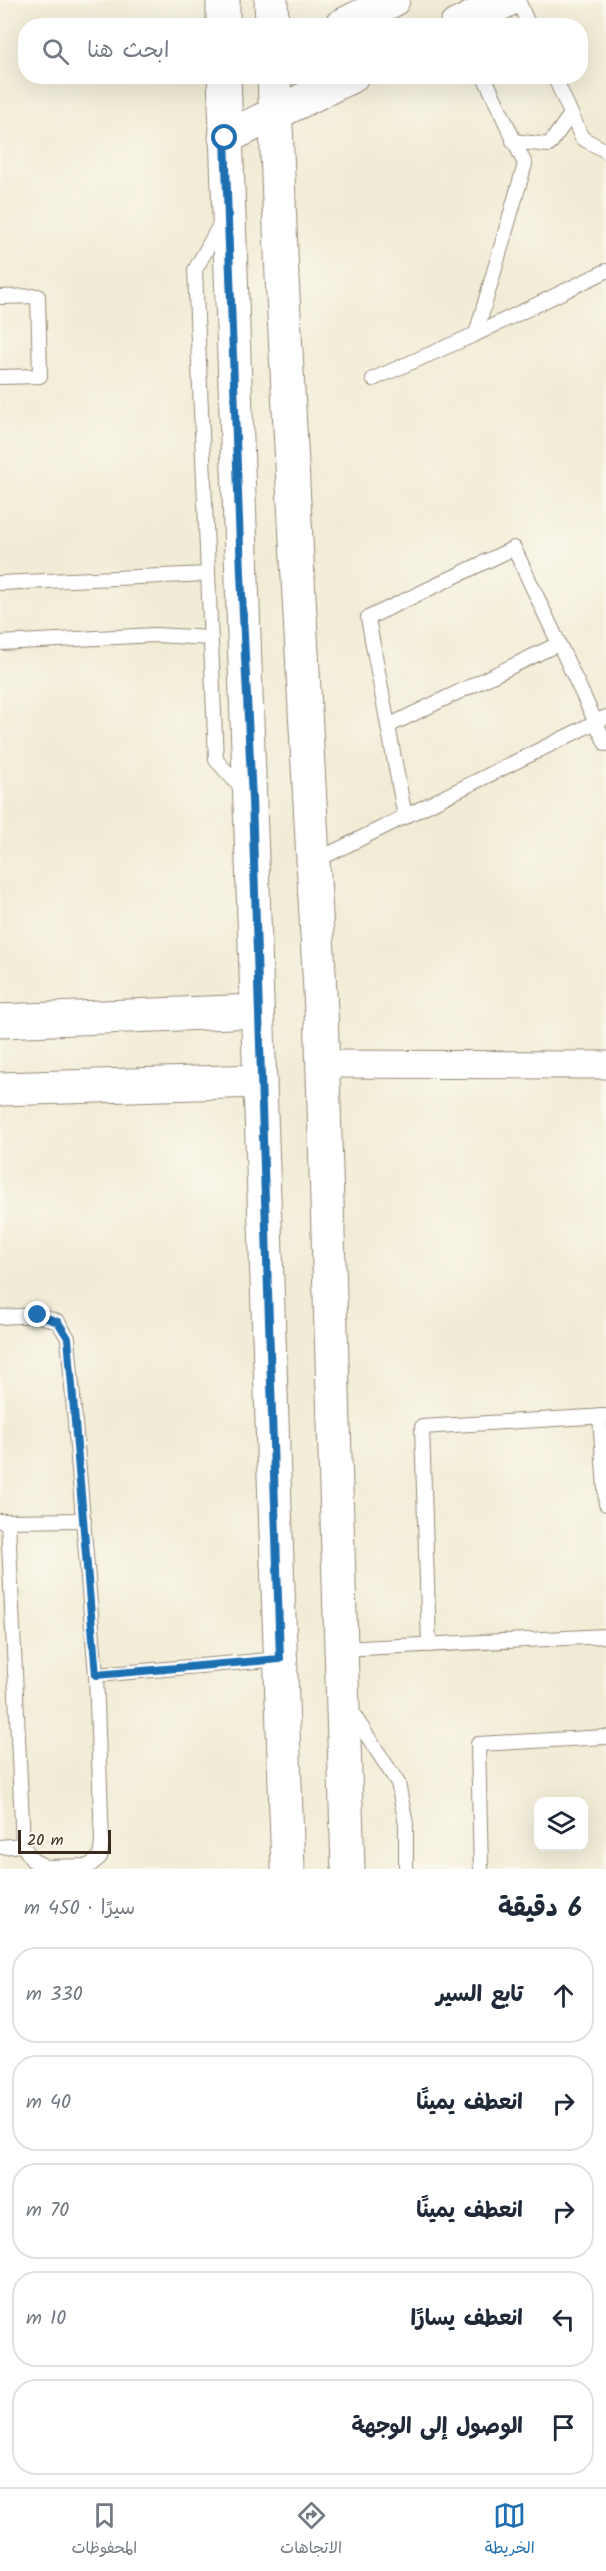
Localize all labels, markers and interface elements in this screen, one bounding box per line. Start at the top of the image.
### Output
search box [18,18,588,84]
text: ابحث هنا [87,34,169,69]
icon: search [39,35,72,68]
route start [211,124,237,150]
route end [24,1301,50,1327]
map controls [534,1797,588,1851]
button: layers [534,1797,588,1851]
scale bar [18,1827,111,1854]
text: 20 m [27,1828,63,1853]
text: 6 دقيقة [498,1888,582,1930]
text: سيرًا · 450 m [24,1893,135,1925]
text: تابع السير [436,1978,523,2013]
text: 330 m [26,1979,83,2011]
icon: ahead [547,1979,580,2012]
text: انعطف يمينًا [416,2086,523,2121]
text: 40 m [26,2087,71,2119]
icon: right [547,2087,580,2120]
text: انعطف يمينًا [416,2194,523,2229]
text: 70 m [26,2195,69,2227]
icon: right [547,2195,580,2228]
text: انعطف يسارًا [411,2302,523,2337]
text: 10 m [26,2303,66,2335]
icon: left [547,2303,580,2336]
text: الوصول إلى الوجهة [351,2410,523,2445]
icon: arrive [547,2411,580,2444]
tab: المحفوظات [71,2499,137,2562]
tab: الاتجاهات [280,2499,342,2562]
tab: الخريطة [485,2499,535,2562]

